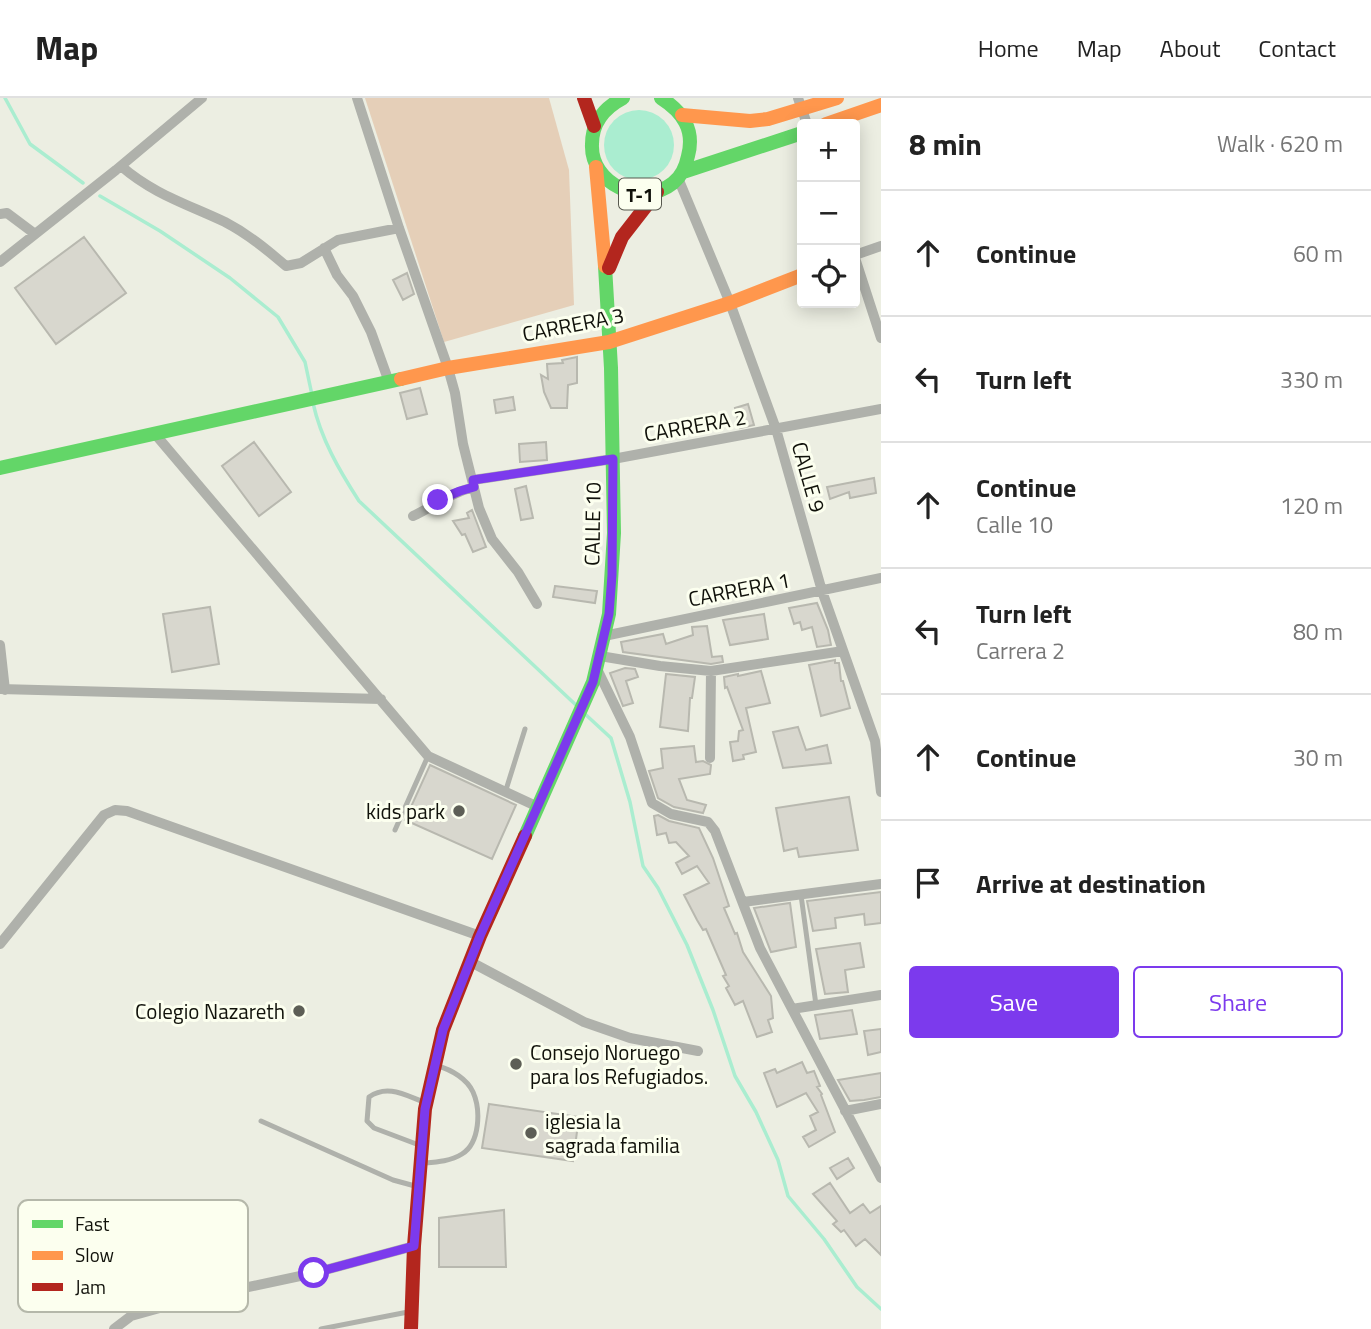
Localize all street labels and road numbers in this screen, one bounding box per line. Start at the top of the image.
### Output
road number: T-1 [619,178,661,209]
street label: CARRERA 3 [519,298,627,350]
street label: CARRERA 2 [641,400,749,450]
street label: CALLE 9 [784,438,834,516]
street label: CALLE 10 [575,482,609,566]
street label: CARRERA 1 [685,563,793,615]

